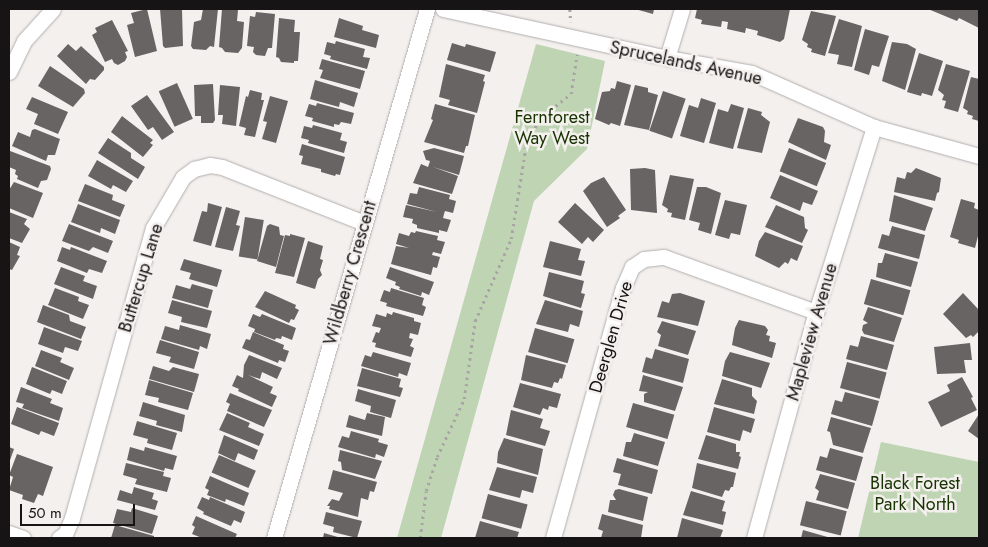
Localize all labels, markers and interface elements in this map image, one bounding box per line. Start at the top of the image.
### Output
street label: Sprucelands Avenue [608,36,764,90]
park label: Fernforest Way West [514,107,590,150]
street label: Wildberry Crescent [319,198,381,348]
street label: Buttercup Lane [114,221,168,335]
street label: Mapleview Avenue [782,261,842,403]
street label: Deerglen Drive [585,279,637,395]
park label: Black Forest Park North [870,473,960,516]
scale bar [22,494,138,526]
text: 50 m [28,502,62,524]

